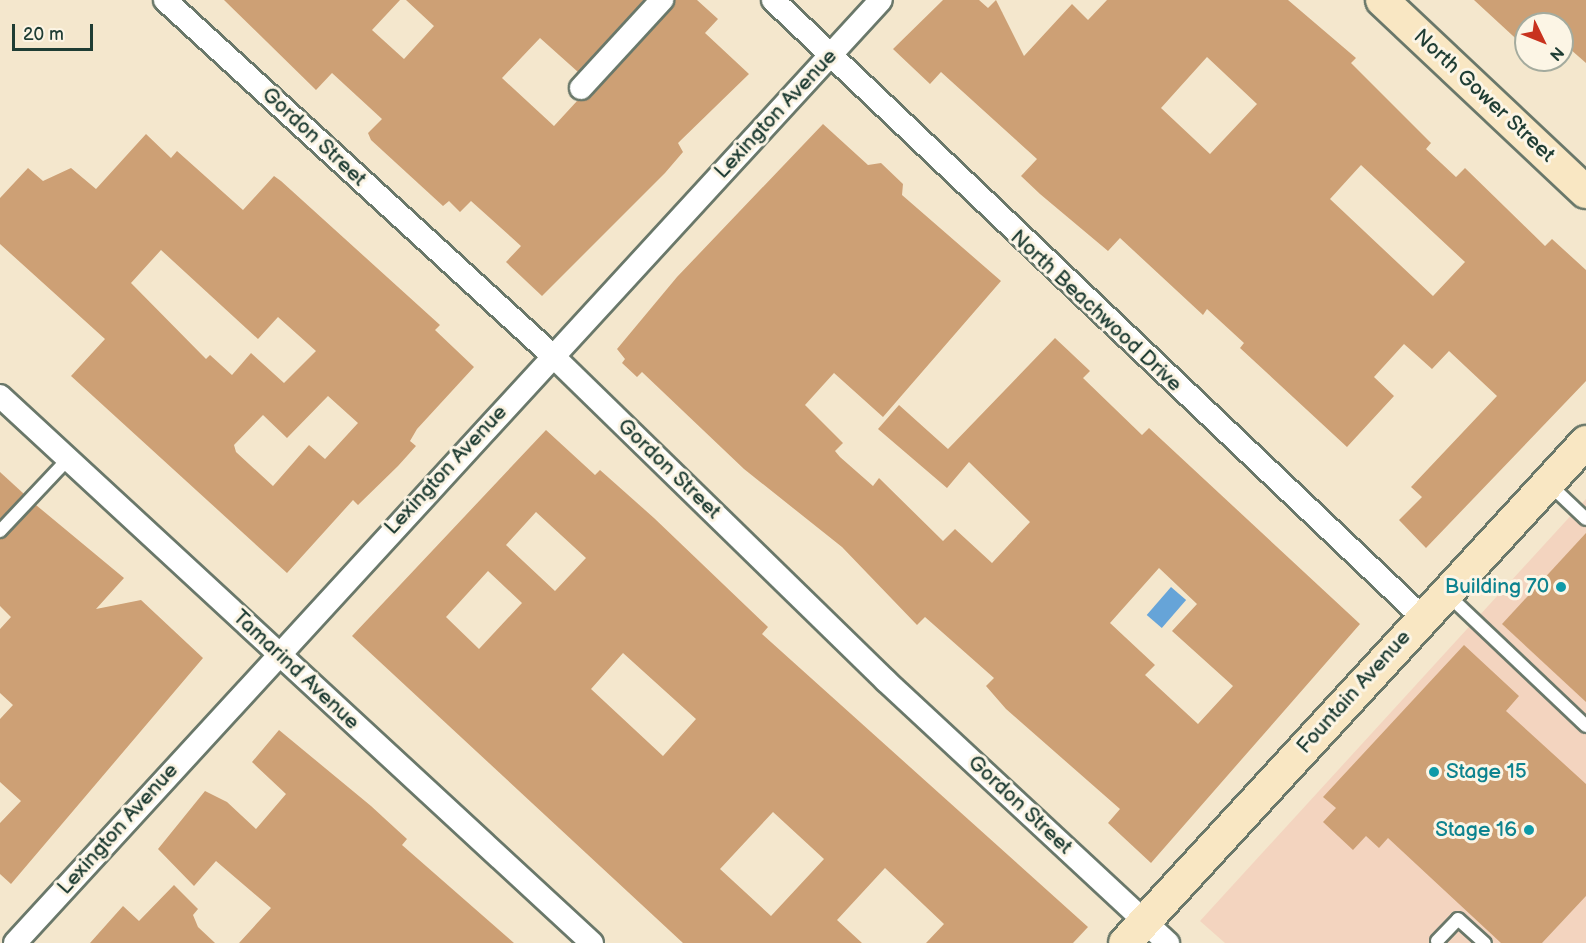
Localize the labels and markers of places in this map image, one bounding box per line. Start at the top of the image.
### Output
place label: Building 70 [1444,574,1549,600]
marker: Building 70 [1554,580,1568,594]
place label: Stage 15 [1446,759,1527,785]
marker: Stage 15 [1427,765,1441,779]
place label: Stage 16 [1435,817,1517,843]
marker: Stage 16 [1522,823,1536,837]

